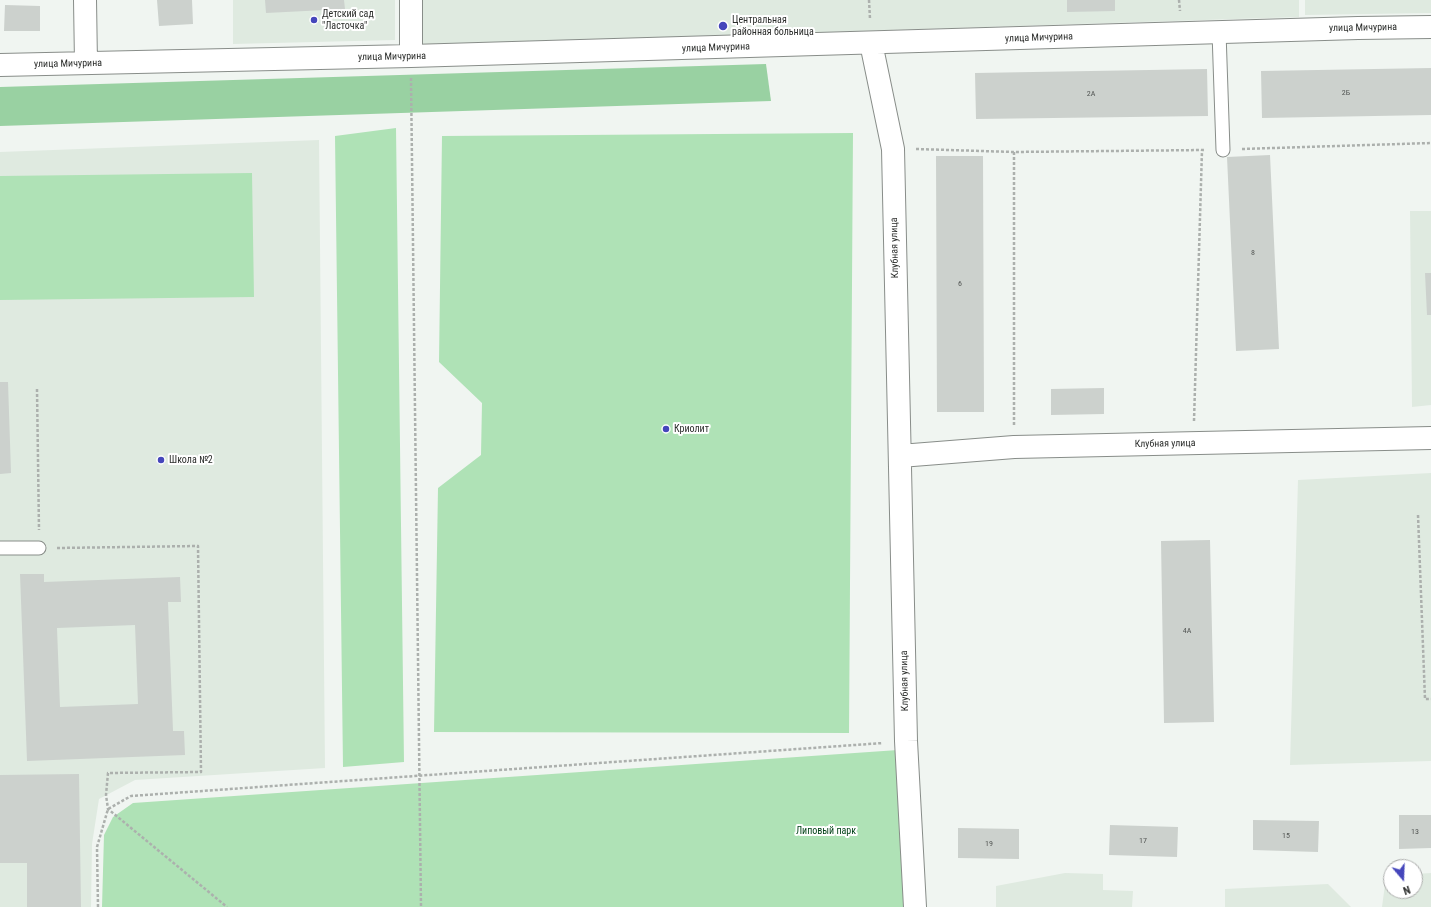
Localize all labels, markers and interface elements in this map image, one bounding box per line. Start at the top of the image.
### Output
place label: Детский сад "Ласточка" [322,8,374,32]
place label: Центральная районная больница [732,14,814,38]
marker: Детский сад "Ласточка" [309,15,319,25]
marker: Центральная районная больница [717,20,729,32]
street label: улица Мичурина [1329,21,1397,35]
street label: улица Мичурина [1005,31,1073,45]
street label: улица Мичурина [682,41,750,55]
street label: улица Мичурина [358,50,426,64]
street label: улица Мичурина [34,57,102,71]
house number: 2Б [1342,88,1350,98]
house number: 2А [1087,89,1095,99]
street label: Клубная улица [888,217,902,279]
house number: 8 [1251,248,1255,258]
house number: 6 [958,279,962,289]
place label: Криолит [674,423,709,435]
marker: Криолит [661,424,671,434]
street label: Клубная улица [1134,437,1196,451]
place label: Школа №2 [169,454,213,466]
marker: Школа №2 [156,455,166,465]
house number: 4А [1183,626,1191,636]
street label: Клубная улица [898,650,912,712]
park label: Липовый парк [796,825,856,837]
house number: 13 [1411,827,1419,837]
house number: 15 [1282,831,1290,841]
house number: 17 [1139,836,1147,846]
house number: 19 [985,839,993,849]
north arrow [1383,859,1423,899]
text: N [1401,883,1412,897]

